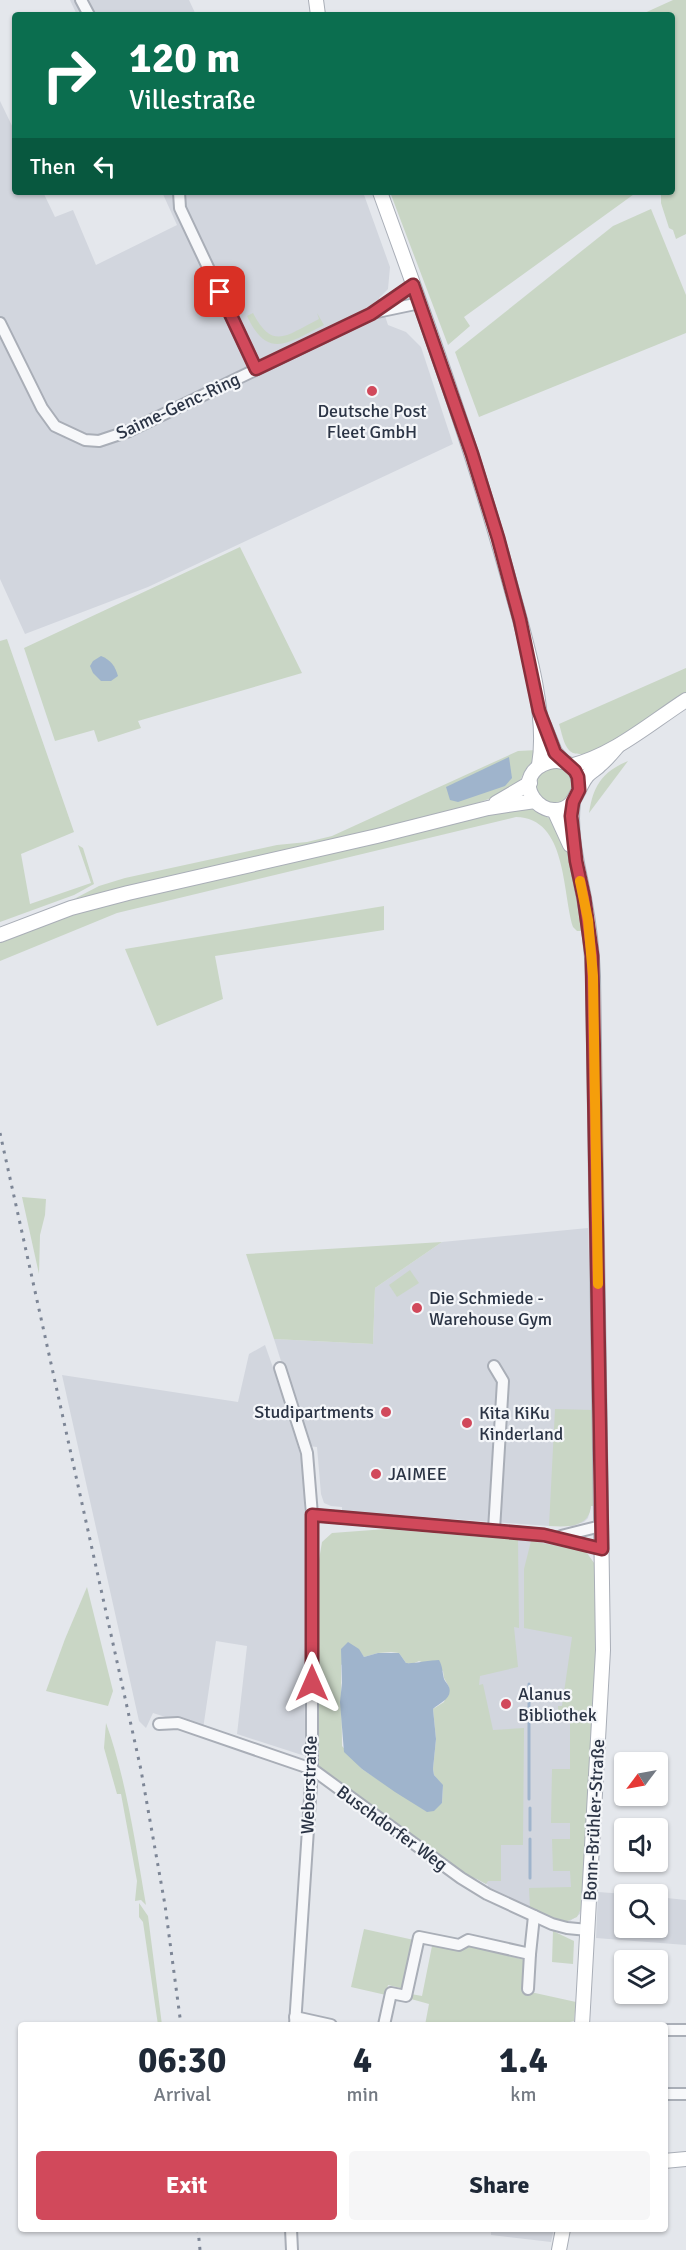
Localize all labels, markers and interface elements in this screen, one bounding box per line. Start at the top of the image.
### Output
text: 120 m [129,33,240,84]
icon: right [30,36,108,114]
text: Villestraße [129,84,256,117]
icon: left [88,150,121,183]
text: Then [30,153,76,180]
pin [194,266,245,317]
icon: arrive [203,275,236,308]
street label: Saime-Genc-Ring [113,368,243,444]
marker: Deutsche Post Fleet GmbH [365,384,379,398]
place label: Deutsche Post Fleet GmbH [317,400,427,443]
place label: Die Schmiede - Warehouse Gym [429,1287,552,1330]
marker: Die Schmiede - Warehouse Gym [410,1301,424,1315]
place label: Studipartments [254,1401,374,1423]
place label: Kita KiKu Kinderland [479,1402,563,1445]
marker: Studipartments [379,1405,393,1419]
marker: Kita KiKu Kinderland [460,1416,474,1430]
place label: JAIMEE [388,1463,447,1485]
marker: JAIMEE [369,1467,383,1481]
position arrow [280,1651,344,1715]
place label: Alanus Bibliothek [518,1683,597,1726]
marker: Alanus Bibliothek [499,1697,513,1711]
street label: Weberstraße [296,1735,322,1835]
street label: Bonn-Brühler-Straße [579,1738,609,1902]
north arrow [614,1752,668,1806]
map controls [614,1752,668,2004]
street label: Buschdorfer Weg [332,1780,452,1876]
button: sound [614,1818,668,1872]
button: search [614,1884,668,1938]
button: layers [614,1950,668,2004]
text: 06:30 [138,2038,226,2083]
text: 4 [353,2038,372,2083]
text: 1.4 [499,2038,548,2083]
text: Arrival [153,2082,211,2107]
text: min [346,2082,379,2107]
text: km [510,2082,536,2107]
button: Exit [36,2151,337,2220]
button: Share [349,2151,650,2220]

